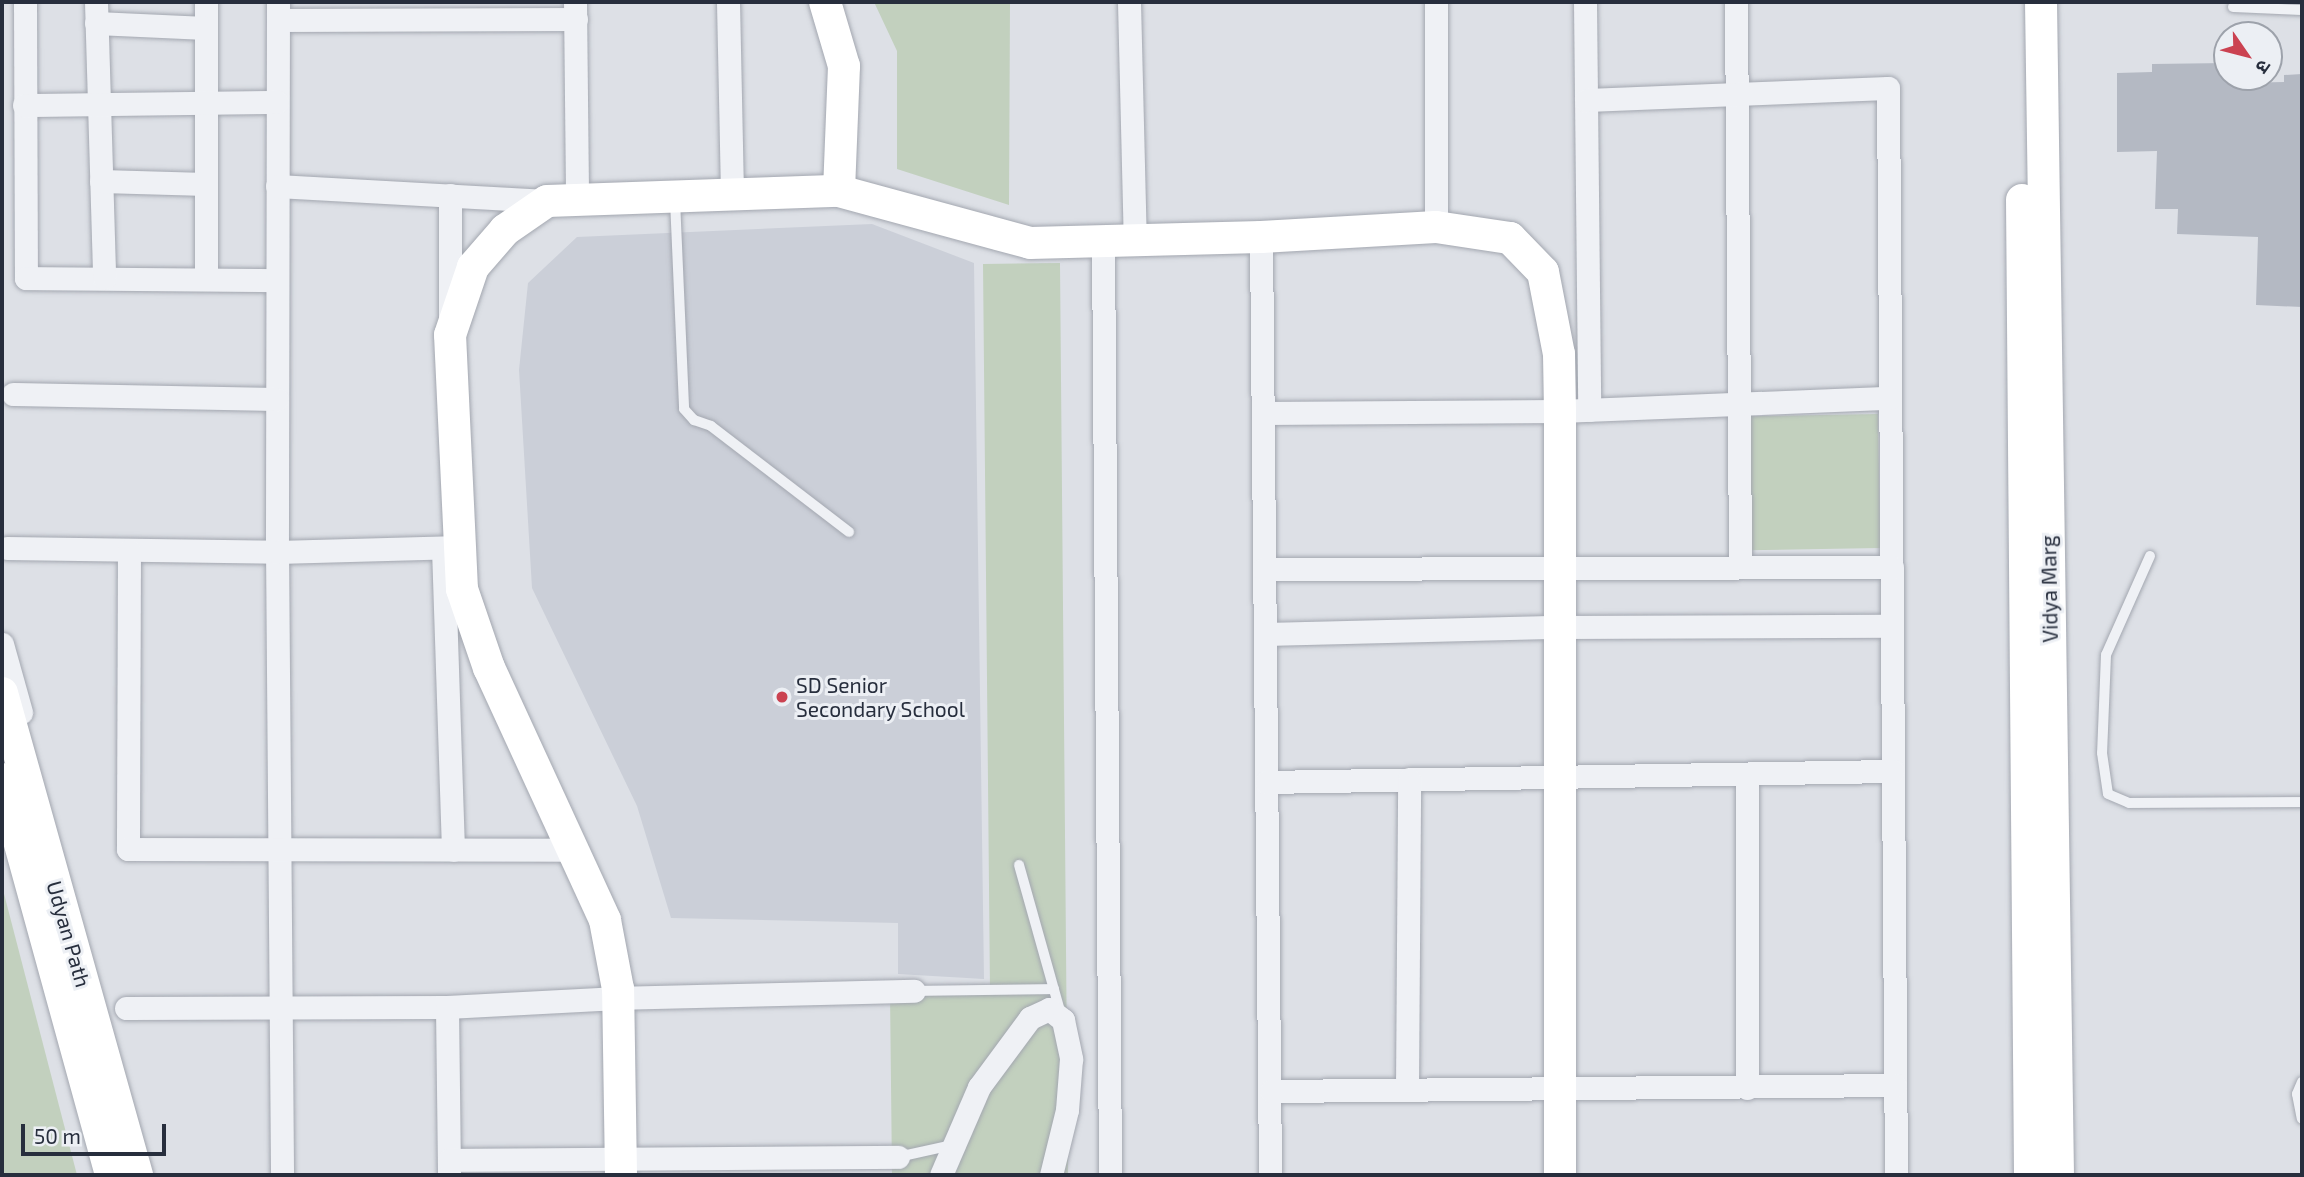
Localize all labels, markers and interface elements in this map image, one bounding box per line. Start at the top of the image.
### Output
north arrow [2213,21,2283,91]
text: उ [2251,56,2277,78]
street label: Vidya Marg [2035,535,2063,643]
place label: SD Senior Secondary School [796,672,965,722]
marker: SD Senior Secondary School [774,689,790,705]
street label: Udyan Path [42,878,96,990]
scale bar [24,1110,170,1154]
text: 50 m [34,1123,81,1148]

